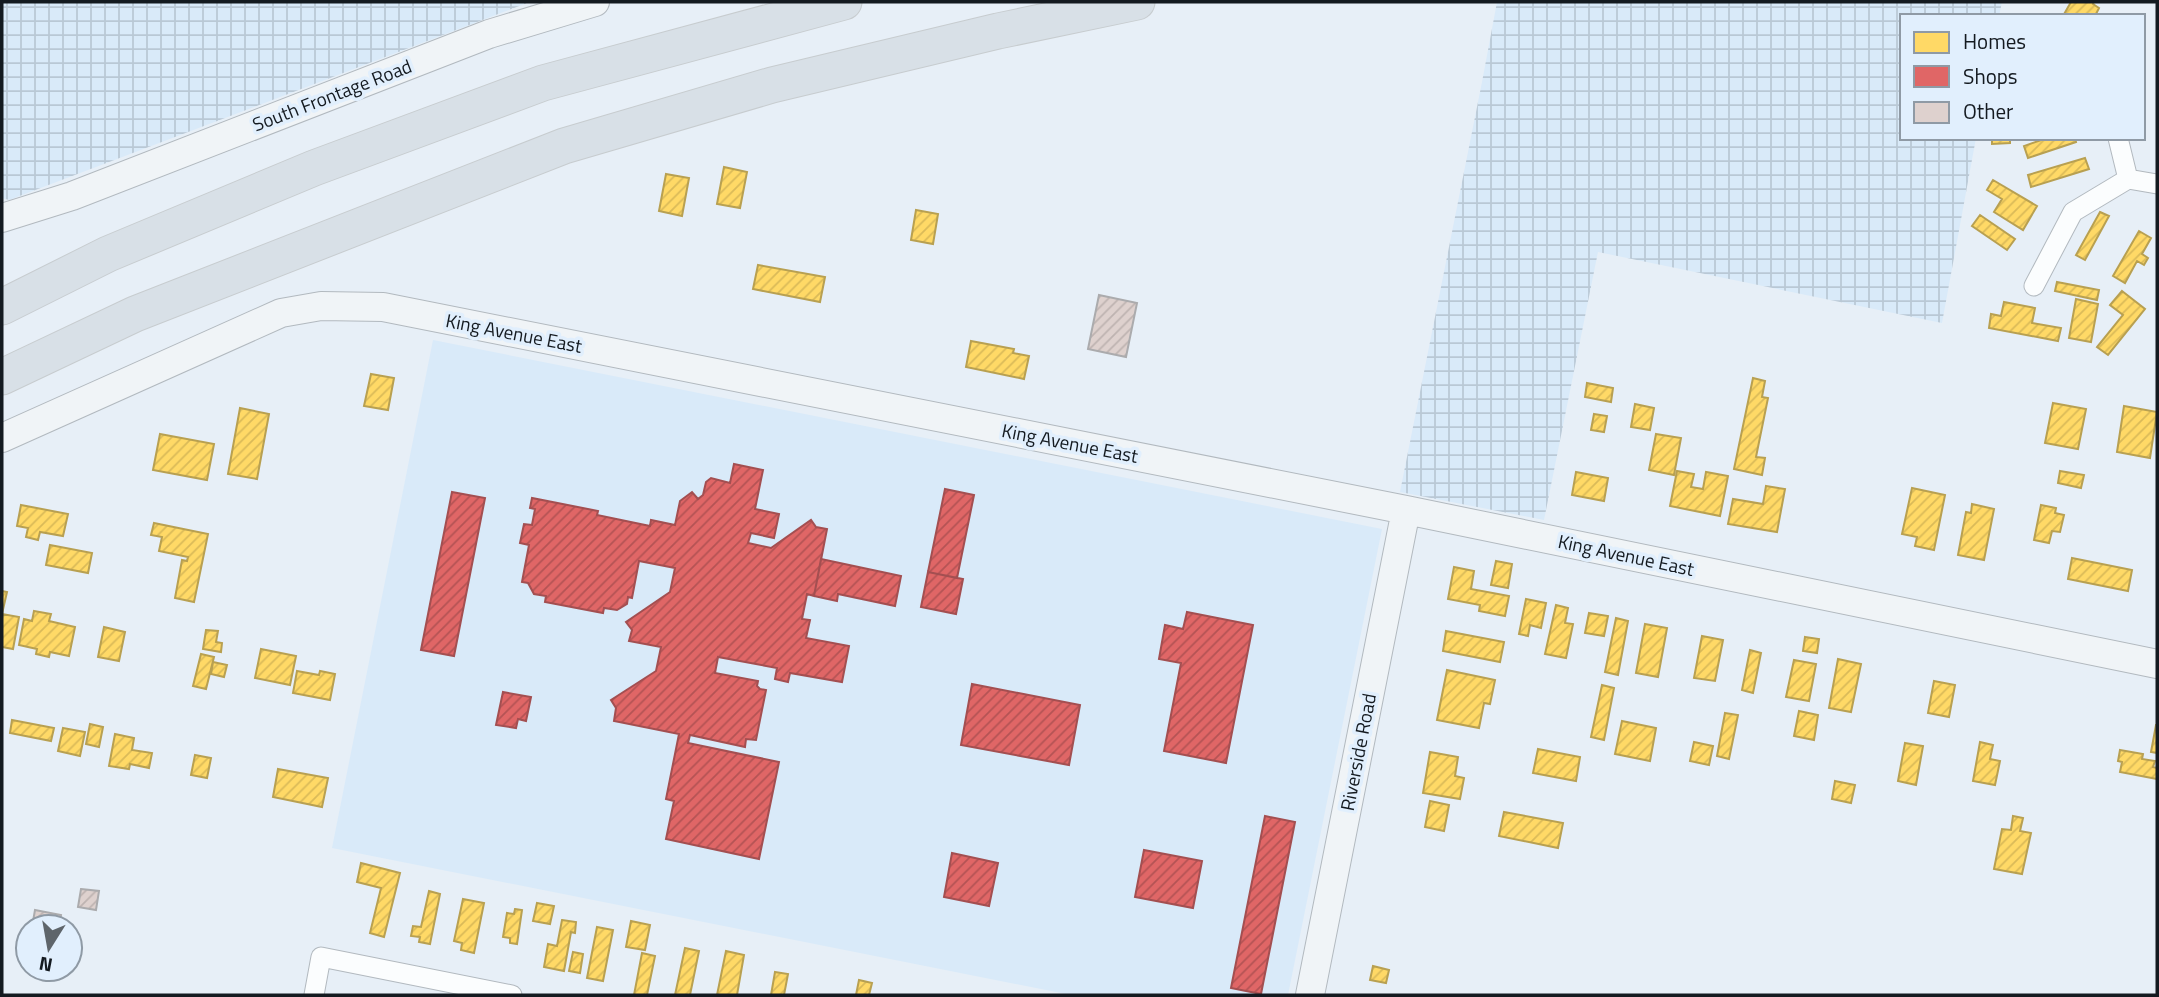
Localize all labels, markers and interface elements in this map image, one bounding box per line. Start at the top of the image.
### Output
legend [1900,14,2145,140]
text: Homes [1963,25,2026,57]
street label: South Frontage Road [248,51,416,138]
text: Shops [1963,60,2018,92]
text: Other [1963,95,2013,127]
street label: King Avenue East [443,305,585,360]
street label: King Avenue East [999,415,1141,470]
street label: King Avenue East [1555,526,1697,583]
street label: Riverside Road [1332,691,1383,813]
north arrow [14,913,84,983]
text: N [36,950,55,981]

